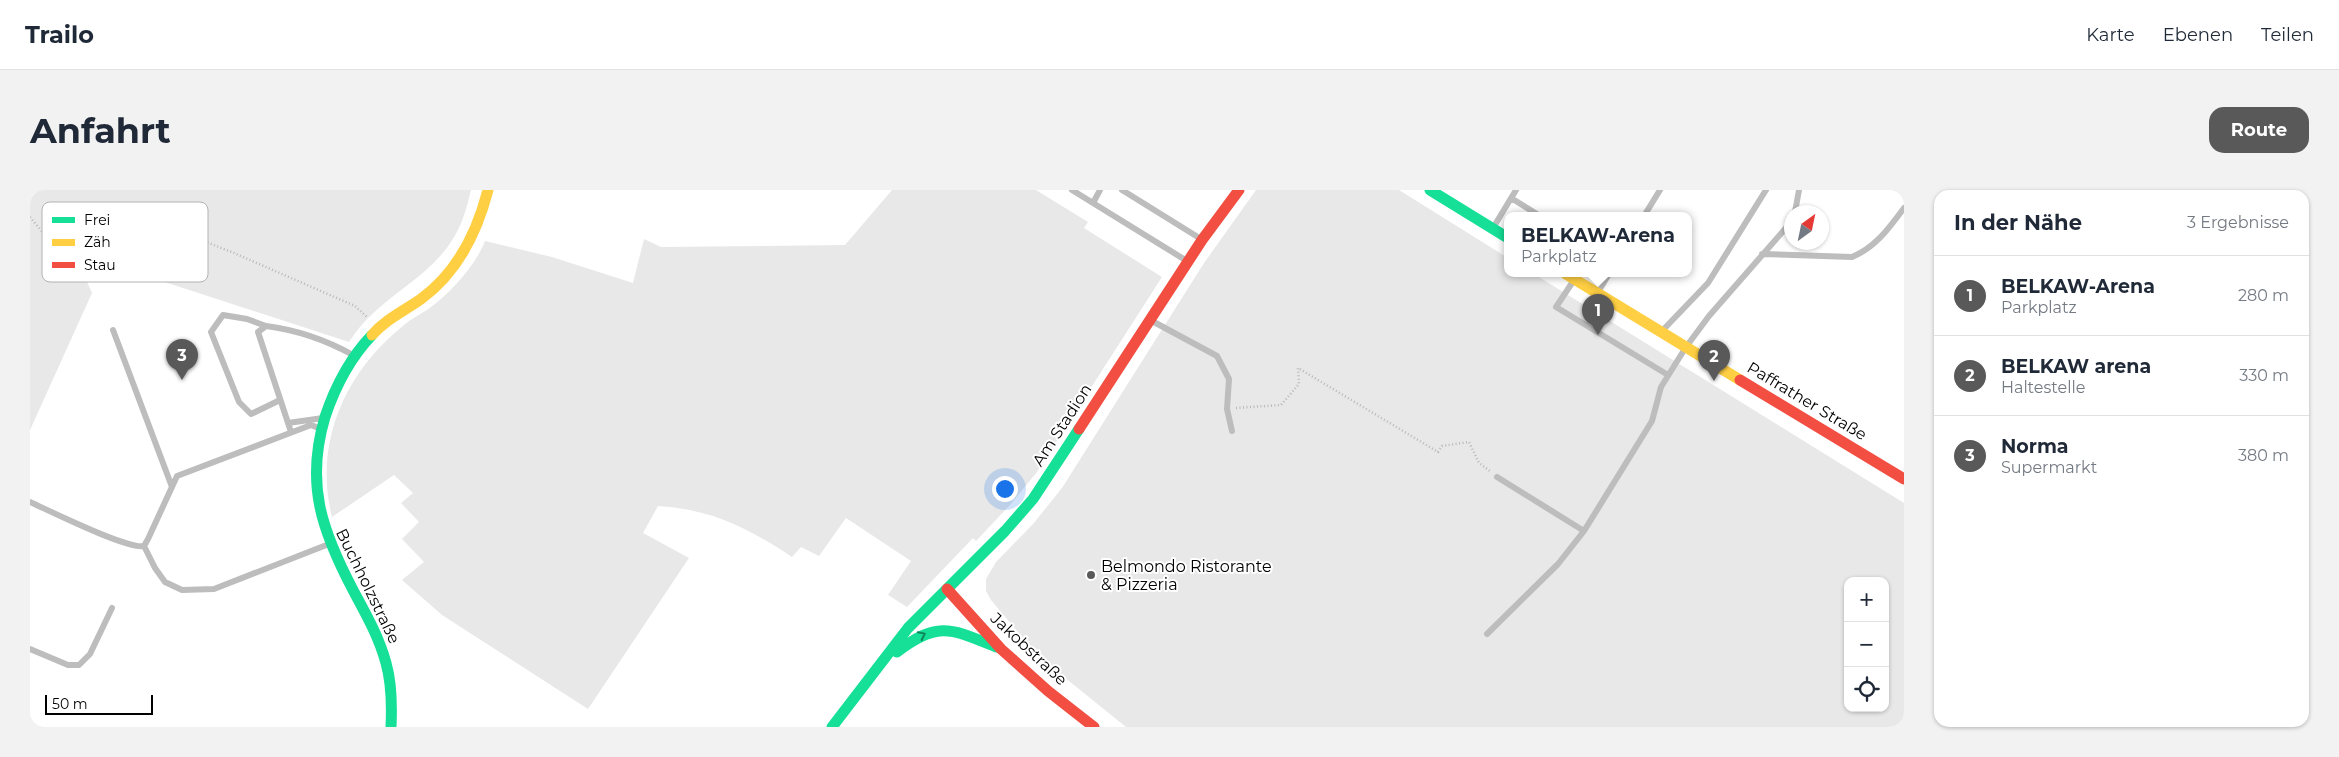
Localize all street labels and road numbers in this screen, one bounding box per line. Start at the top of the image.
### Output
street label: Paffrather Straße [1744,358,1870,444]
street label: Am Stadion [1028,380,1096,470]
street label: Buchholzstraße [332,525,404,647]
street label: Jakobstraße [986,608,1071,689]

